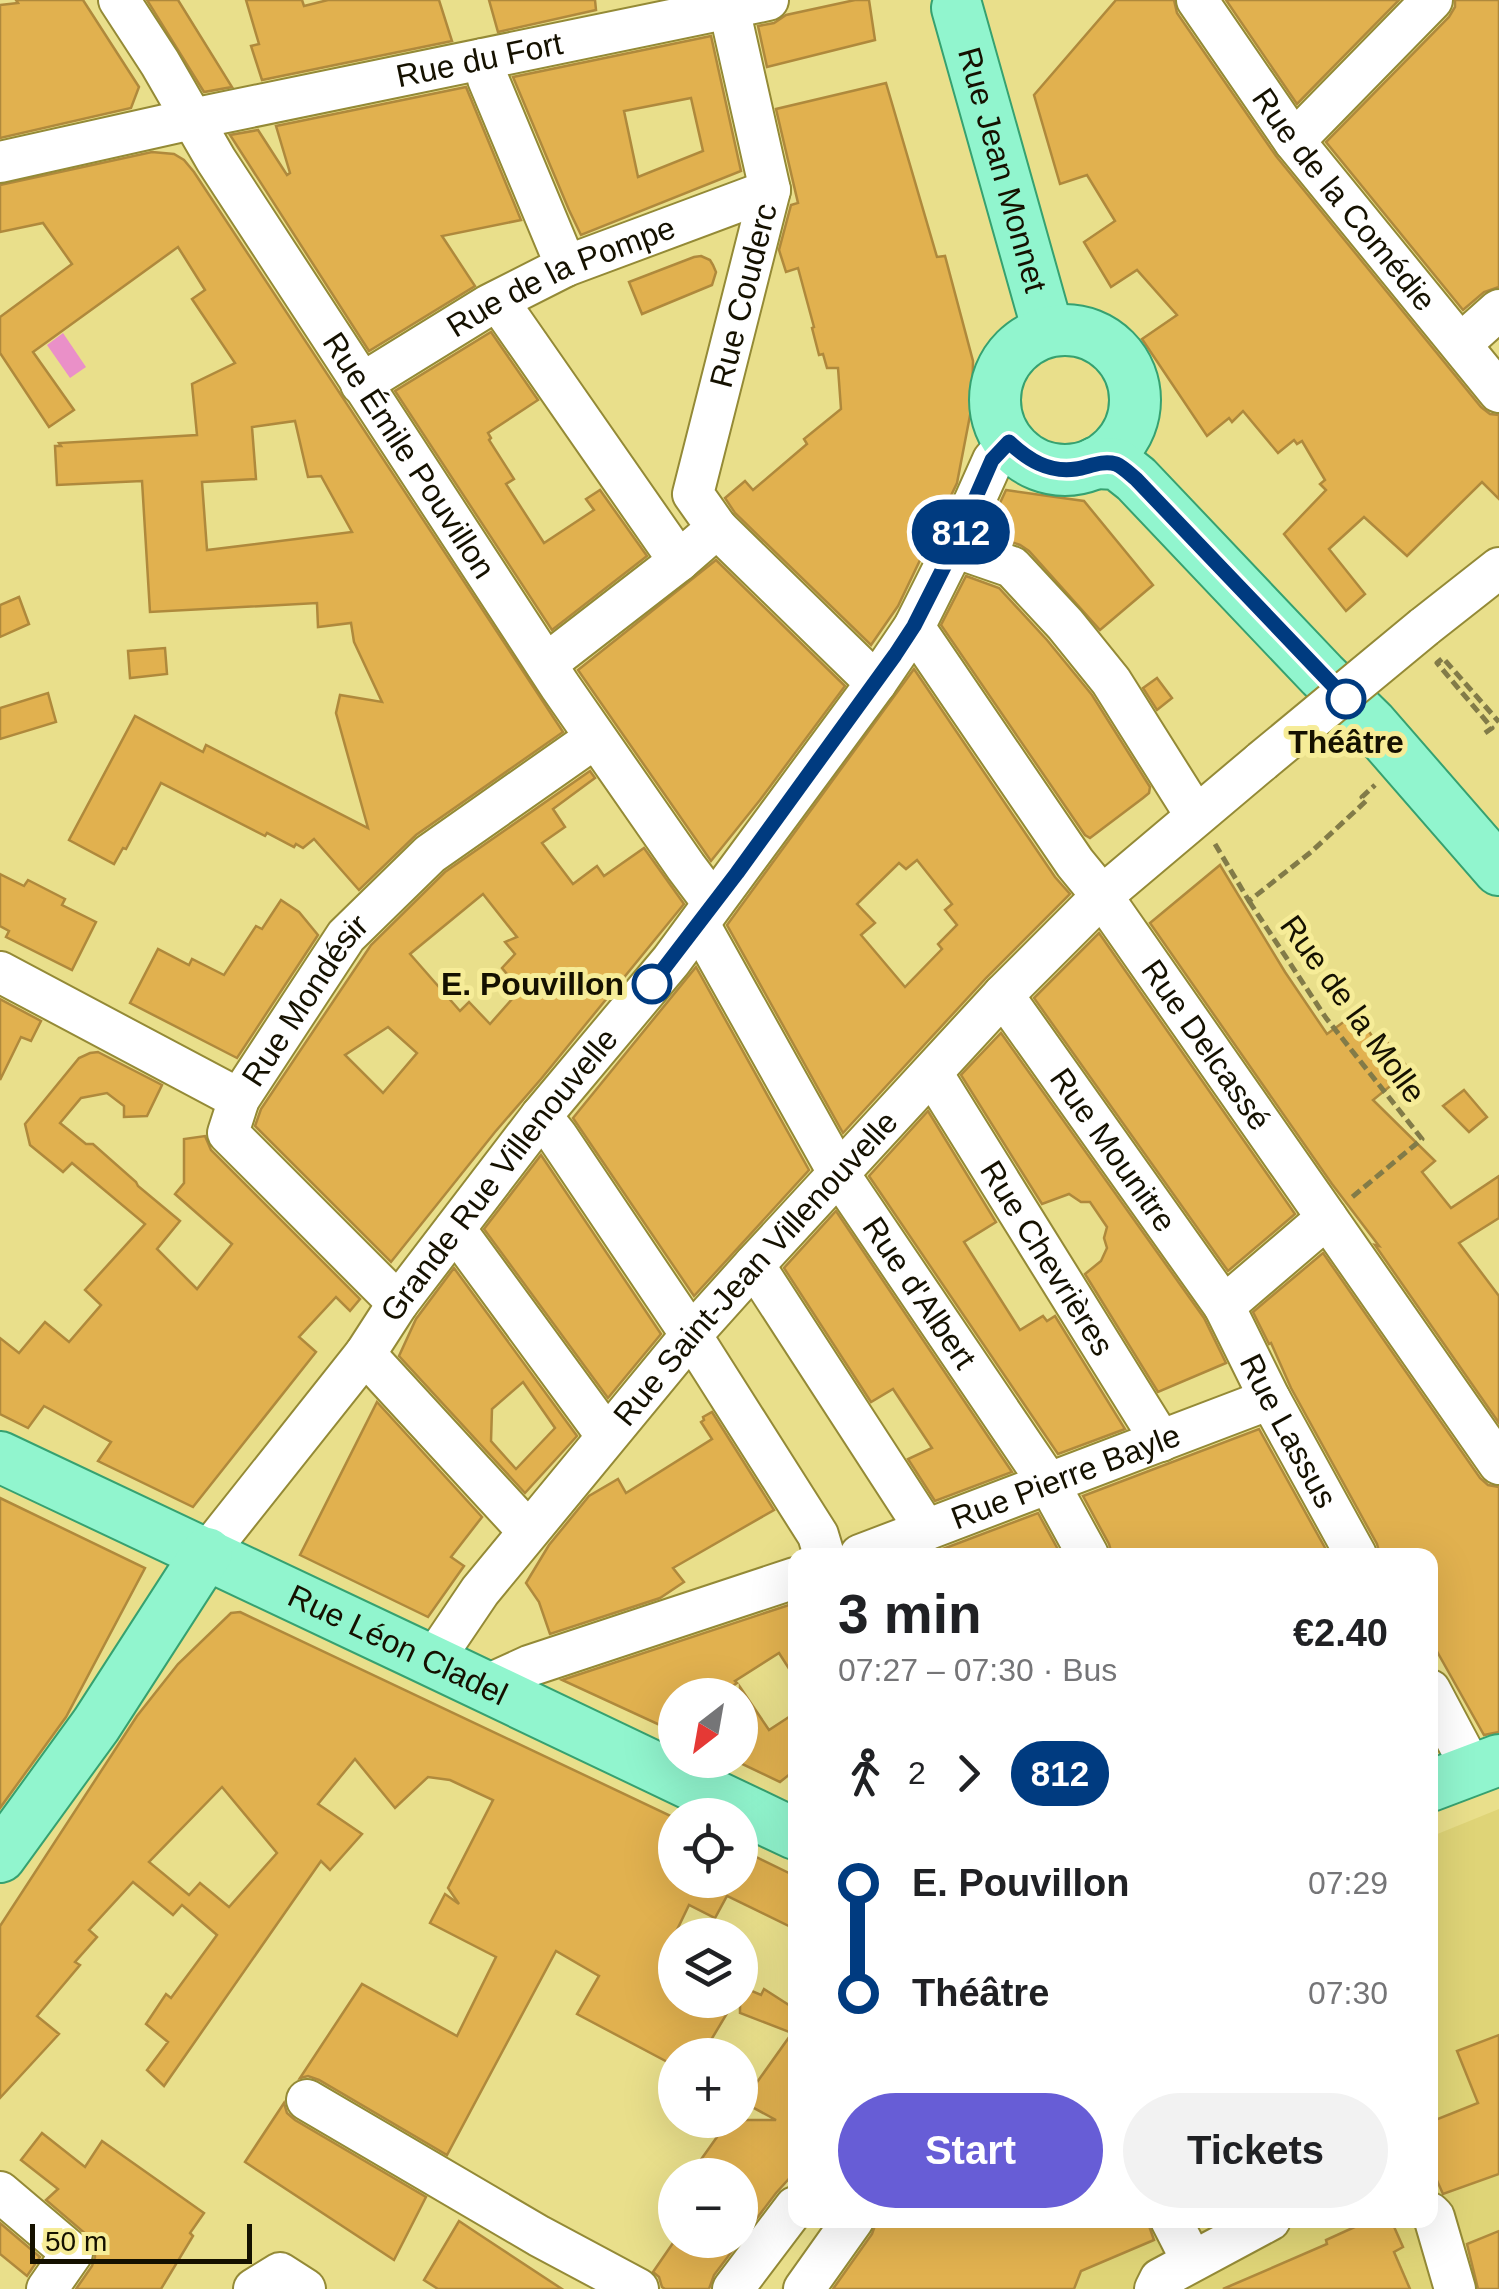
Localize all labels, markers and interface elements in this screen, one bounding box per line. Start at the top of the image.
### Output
street label: Rue du Fort [393,25,566,94]
street label: Rue Jean Monnet [951,43,1054,296]
street label: Rue de la Comédie [1245,81,1443,318]
street label: Rue Couderc [703,200,784,391]
street label: Rue de la Pompe [440,209,680,345]
street label: Rue Émile Pouvillon [316,326,503,585]
line badge: 812 [904,500,1018,564]
text: 812 [932,513,990,552]
marker: Théâtre [1327,680,1365,718]
place label: Théâtre [1288,724,1404,760]
street label: Rue Mondésir [235,906,376,1093]
street label: Rue de la Molle [1273,908,1433,1110]
street label: Rue Delcassé [1134,953,1278,1137]
marker: E. Pouvillon [633,965,671,1003]
place label: E. Pouvillon [441,966,624,1002]
street label: Grande Rue Villenouvelle [373,1021,625,1328]
street label: Rue Mounitre [1043,1061,1183,1239]
street label: Rue Saint-Jean Villenouvelle [606,1104,905,1433]
street label: Rue Chevrières [973,1154,1121,1362]
street label: Rue d'Albert [855,1210,984,1375]
street label: Rue Lassus [1233,1348,1344,1514]
street label: Rue Pierre Bayle [946,1417,1185,1537]
street label: Rue Léon Cladel [283,1577,513,1712]
text: 3 min [838,1583,982,1645]
text: €2.40 [1293,1612,1388,1654]
text: 07:27 – 07:30 · Bus [838,1652,1117,1688]
north arrow [658,1678,758,1778]
map controls [658,1678,758,2258]
icon: walk [838,1746,893,1801]
icon: forward [941,1746,996,1801]
text: 812 [1031,1754,1089,1793]
text: 2 [908,1755,926,1791]
button: locate [658,1798,758,1898]
text: E. Pouvillon [912,1862,1129,1904]
text: 07:29 [1308,1865,1388,1901]
button: layers [658,1918,758,2018]
text: Théâtre [912,1972,1049,2014]
text: 07:30 [1308,1975,1388,2011]
button: + [658,2038,758,2138]
button: Start [838,2093,1103,2208]
button: Tickets [1123,2093,1388,2208]
button: − [658,2158,758,2258]
scale bar [30,2219,252,2264]
text: 50 m [45,2226,107,2257]

